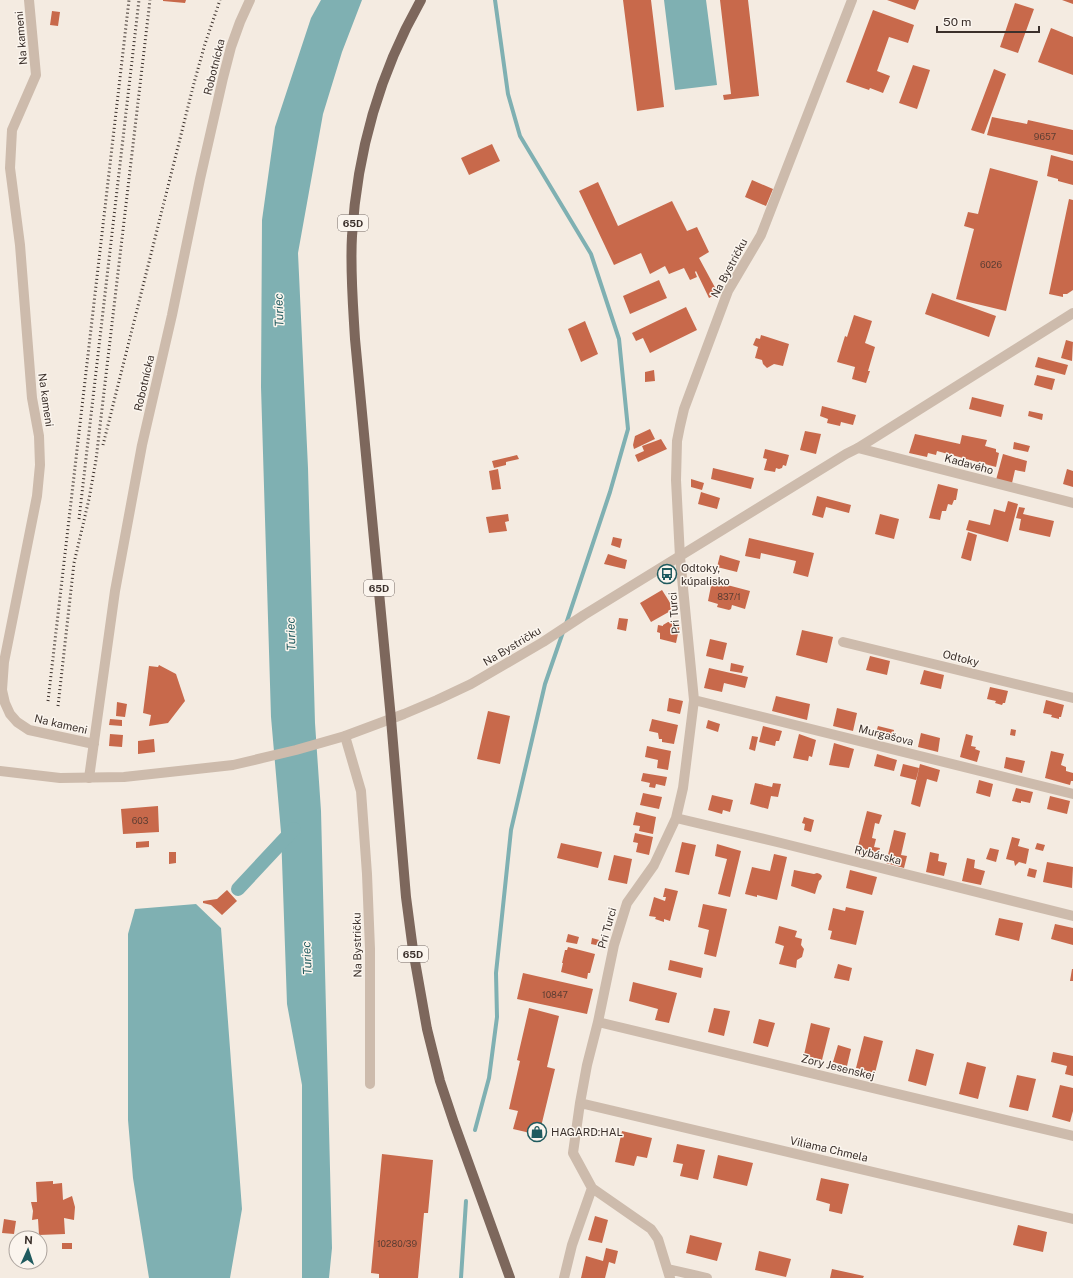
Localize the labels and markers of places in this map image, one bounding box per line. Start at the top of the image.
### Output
place label: Odtoky, kúpalisko [681,562,730,587]
bus stop icon: Odtoky, kúpalisko [656,563,678,585]
shop icon: HAGARD:HAL [526,1121,548,1143]
place label: HAGARD:HAL [551,1126,623,1138]

